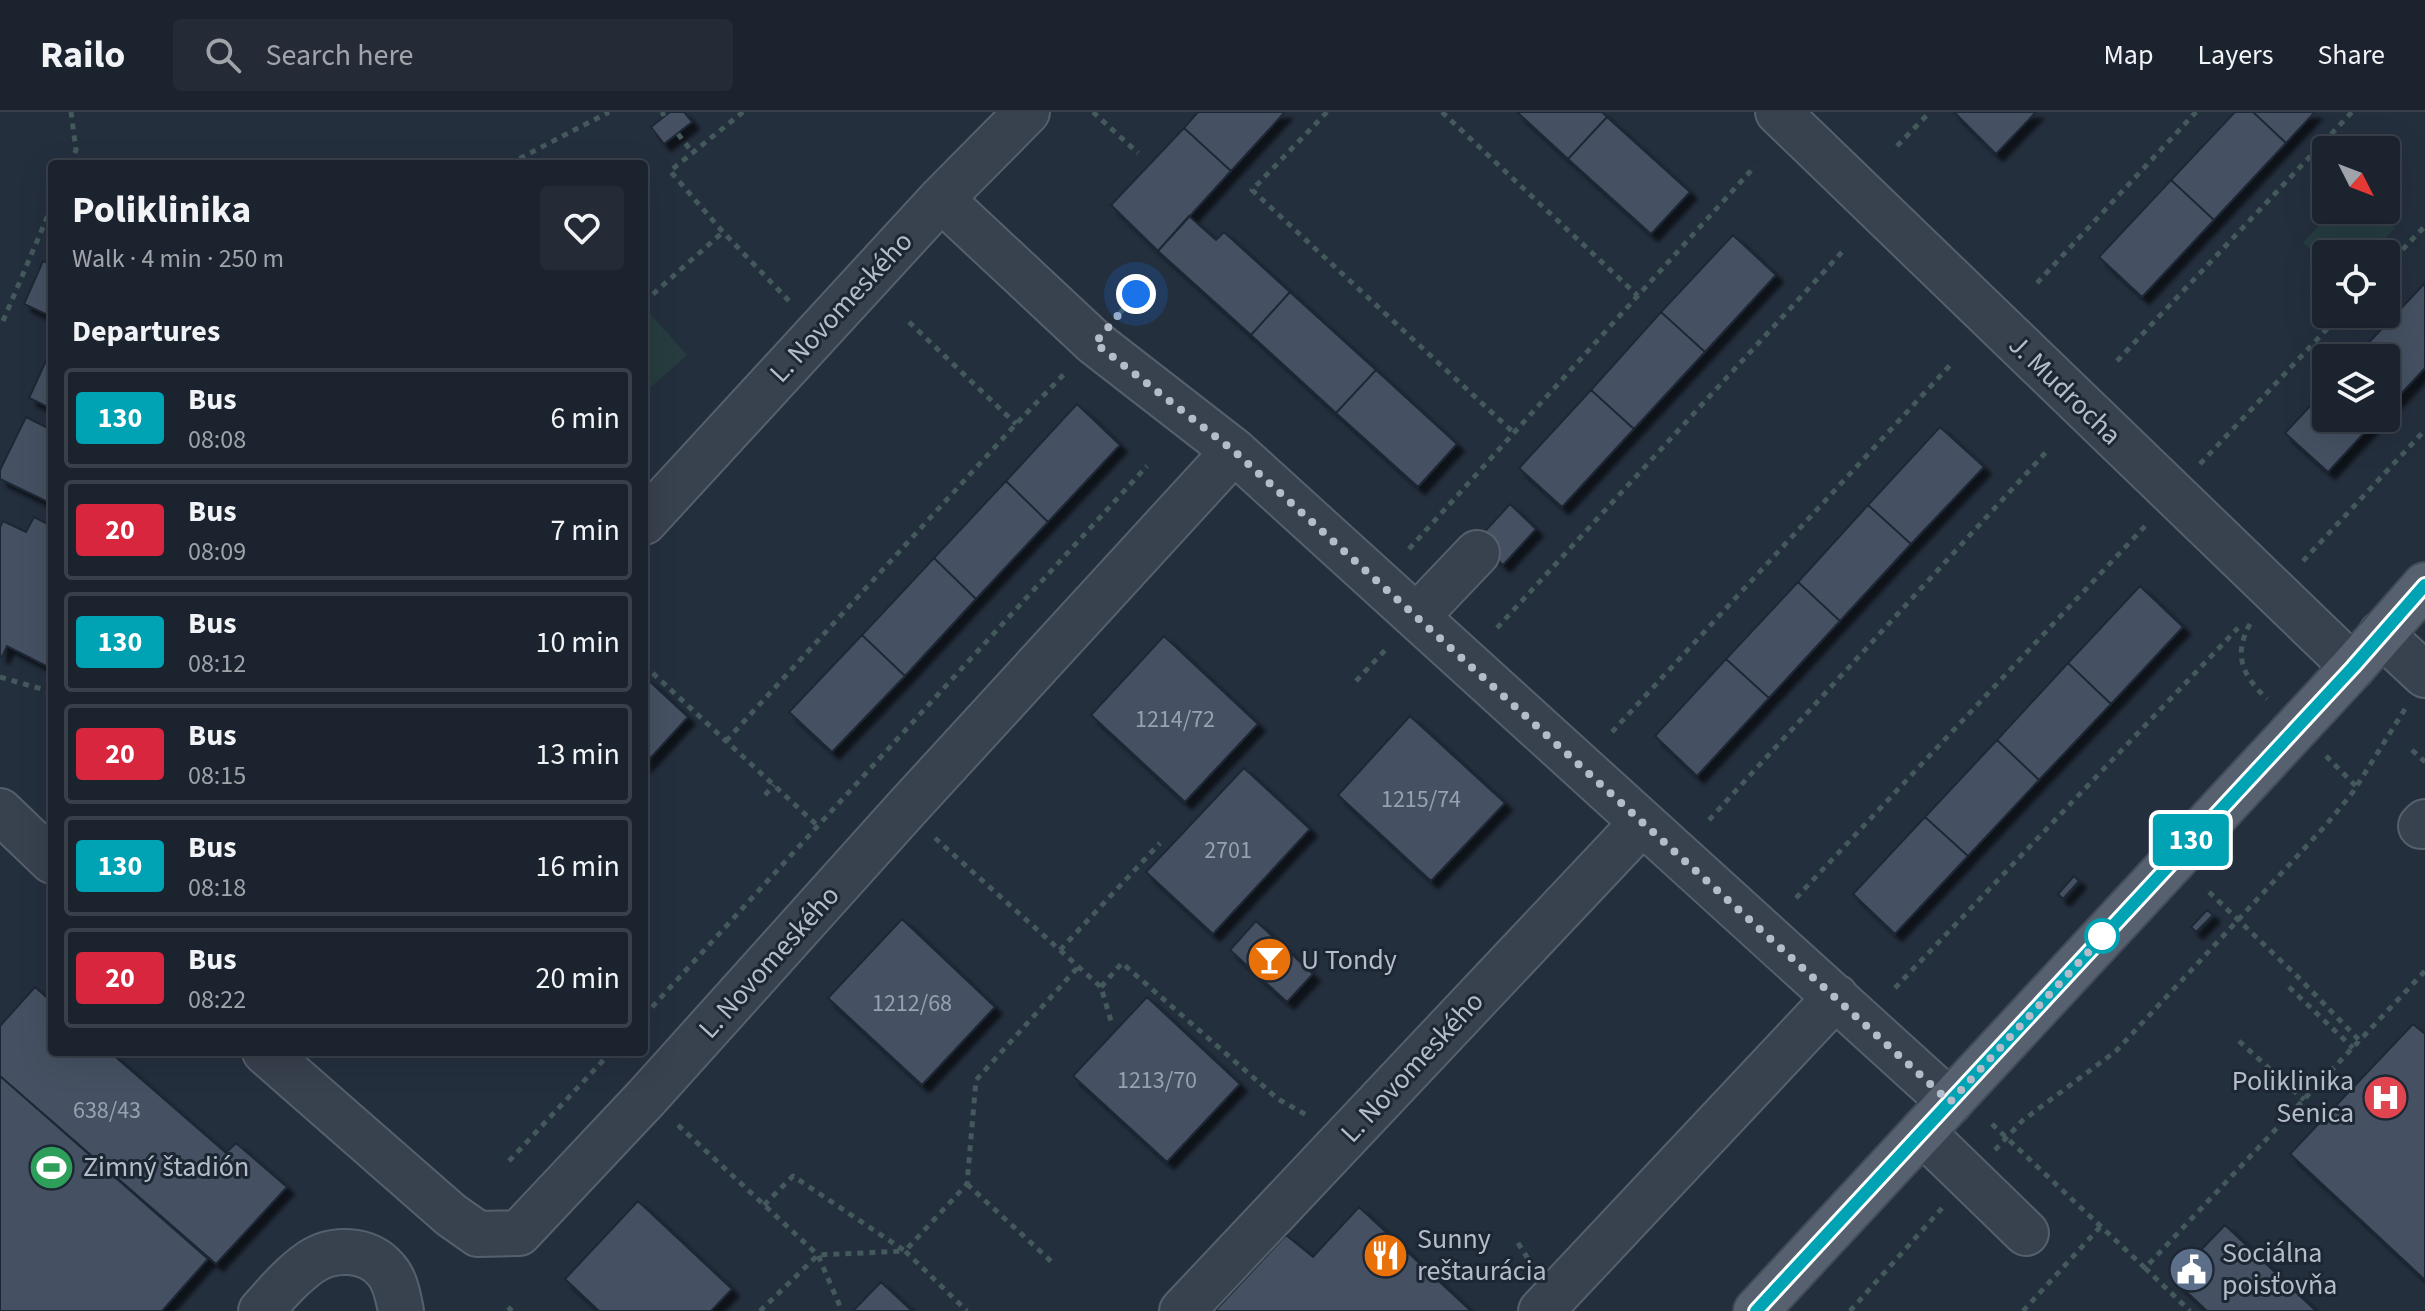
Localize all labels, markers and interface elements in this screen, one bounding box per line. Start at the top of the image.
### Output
search box [173,19,733,91]
text: Railo [40,28,125,82]
icon: search [201,33,245,77]
text: Search here [265,34,413,77]
text: Map [2103,35,2153,75]
text: Layers [2197,35,2273,75]
text: Share [2317,35,2385,75]
north arrow [2312,136,2400,224]
map controls [2312,136,2400,432]
text: Poliklinika [72,183,251,237]
button: heart [540,186,624,270]
street label: L. Novomeského [760,222,922,392]
text: Walk · 4 min · 250 m [72,240,284,277]
button: locate [2312,240,2400,328]
your location [1116,274,1156,314]
text: Departures [72,310,220,353]
street label: J. Mudrocha [2000,326,2130,454]
button: layers [2312,344,2400,432]
text: Bus [188,378,236,421]
text: 6 min [550,397,620,440]
text: 130 [98,398,142,438]
text: 08:08 [188,421,246,458]
text: Bus [188,490,236,533]
text: 7 min [550,509,620,552]
text: 20 [105,510,135,550]
text: 08:09 [188,533,246,570]
text: Bus [188,602,236,645]
text: 10 min [536,621,620,664]
text: 130 [98,622,142,662]
text: 08:12 [188,645,246,682]
house number: 1214/72 [1135,702,1215,737]
text: Bus [188,714,236,757]
text: 13 min [536,733,620,776]
text: 20 [105,734,135,774]
text: 08:15 [188,757,246,794]
house number: 1215/74 [1381,782,1461,817]
line badge: 130 [2145,814,2237,866]
text: 130 [2169,820,2213,860]
text: Bus [188,826,236,869]
house number: 2701 [1204,833,1252,868]
text: 16 min [536,845,620,888]
text: 130 [98,846,142,886]
text: 08:18 [188,869,246,906]
street label: L. Novomeského [689,877,849,1047]
unlabelled marker [2085,919,2119,953]
bar icon: U Tondy [1246,936,1294,984]
text: Bus [188,938,236,981]
place label: U Tondy [1301,940,1397,980]
text: 20 min [536,957,620,1000]
text: 20 [105,958,135,998]
text: 08:22 [188,981,246,1018]
street label: L. Novomeského [1331,982,1493,1152]
house number: 1212/68 [872,986,952,1021]
place label: Poliklinika Senica [2232,1061,2354,1133]
house number: 1213/70 [1117,1063,1197,1098]
hospital icon: Poliklinika Senica [2361,1073,2409,1121]
house number: 638/43 [73,1093,141,1128]
sports icon: Zimný štadión [28,1143,76,1191]
place label: Zimný štadión [83,1147,249,1187]
place label: Sunny reštaurácia [1417,1219,1547,1291]
restaurant icon: Sunny reštaurácia [1362,1231,1410,1279]
place label: Sociálna poisťovňa [2222,1233,2337,1305]
public building icon: Sociálna poisťovňa [2167,1245,2215,1293]

